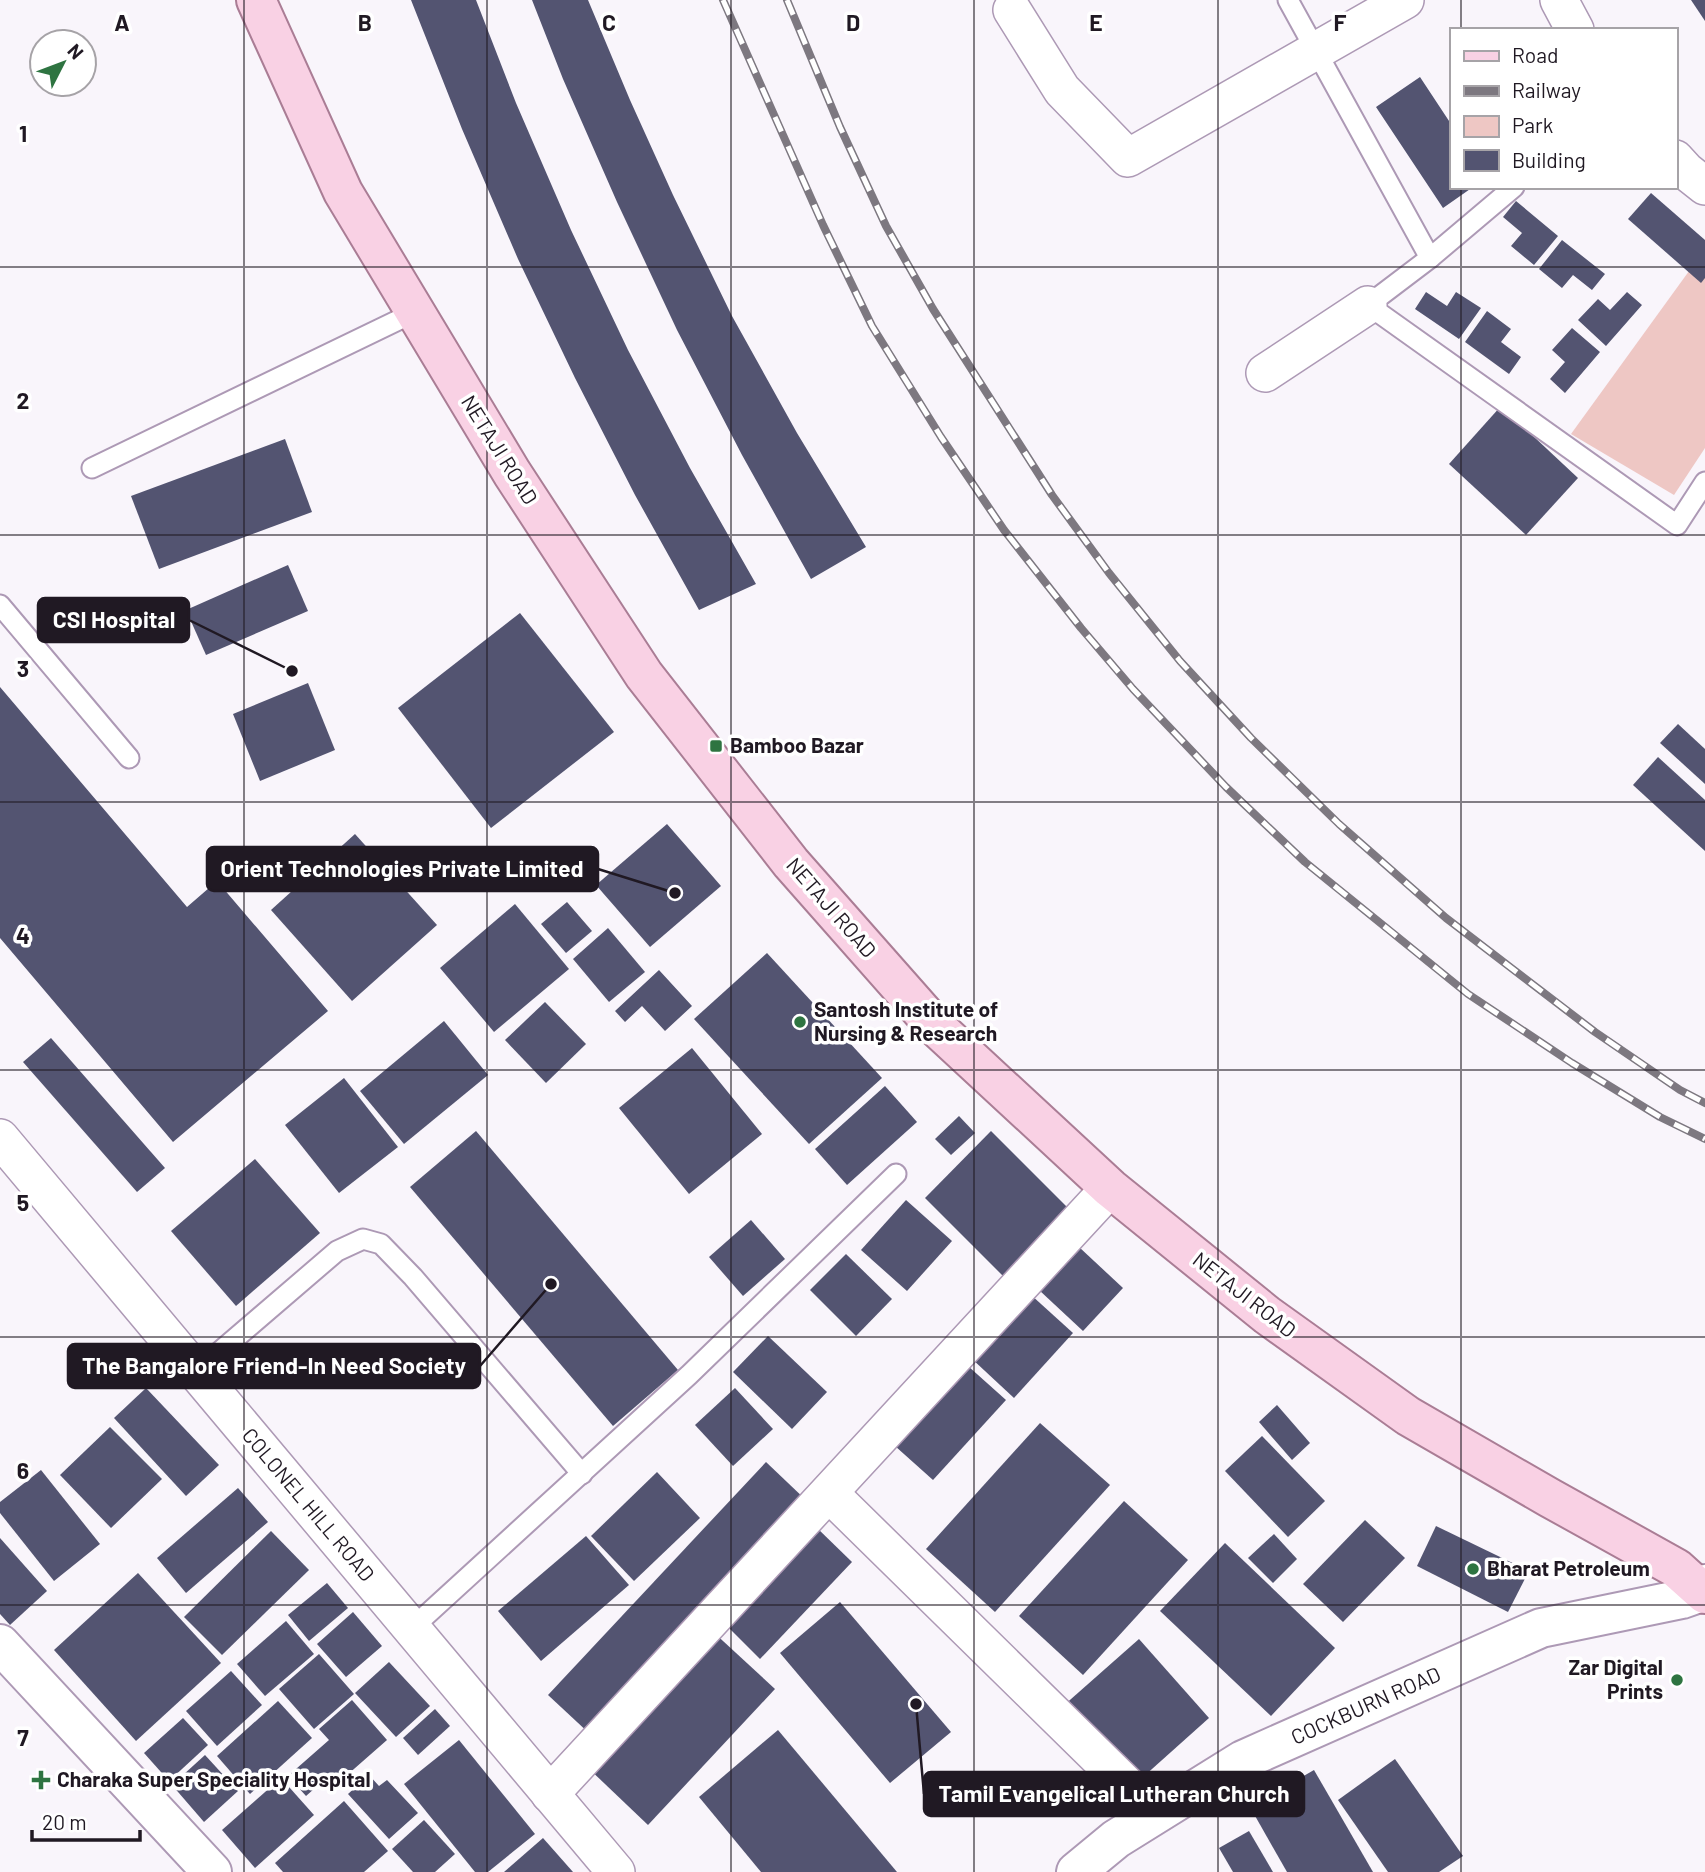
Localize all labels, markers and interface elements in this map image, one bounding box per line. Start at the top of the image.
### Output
text: A [114,8,130,36]
text: B [358,8,372,36]
text: C [602,8,616,36]
text: D [846,8,860,36]
text: E [1089,8,1103,36]
text: F [1334,8,1347,36]
north arrow [28,28,98,98]
legend [1450,28,1677,189]
text: N [63,39,89,64]
text: Road [1512,42,1558,67]
text: Railway [1512,77,1581,102]
text: Park [1512,112,1553,137]
text: 1 [19,119,27,147]
text: Building [1512,147,1586,172]
text: 2 [17,386,29,414]
street label: NETAJI ROAD [457,390,544,508]
callout: CSI Hospital [38,598,189,642]
text: CSI Hospital [53,605,175,633]
text: 3 [17,654,29,682]
place label: Bamboo Bazar [730,732,864,757]
marker: Bamboo Bazar [708,738,724,754]
callout: Orient Technologies Private Limited [207,847,598,891]
street label: NETAJI ROAD [782,852,882,962]
text: Orient Technologies Private Limited [220,854,584,882]
text: 4 [16,921,30,949]
place label: Santosh Institute of Nursing & Research [814,996,998,1045]
marker: Santosh Institute of Nursing & Research [792,1014,808,1030]
text: 5 [17,1188,29,1216]
street label: NETAJI ROAD [1188,1246,1301,1342]
callout: The Bangalore Friend-In Need Society [68,1344,480,1388]
text: The Bangalore Friend-In Need Society [82,1351,466,1379]
street label: COLONEL HILL ROAD [238,1422,381,1586]
text: 6 [17,1456,29,1484]
place label: Bharat Petroleum [1487,1555,1650,1580]
marker: Bharat Petroleum [1465,1561,1481,1577]
place label: Zar Digital Prints [1568,1654,1663,1703]
street label: COCKBURN ROAD [1287,1660,1444,1749]
marker: Zar Digital Prints [1669,1672,1685,1688]
text: 7 [17,1723,29,1751]
place label: Charaka Super Speciality Hospital [57,1766,371,1791]
marker: Charaka Super Speciality Hospital [31,1770,51,1790]
callout: Tamil Evangelical Lutheran Church [924,1772,1304,1816]
text: Tamil Evangelical Lutheran Church [938,1779,1290,1807]
scale bar [32,1798,140,1842]
text: 20 m [42,1809,87,1834]

